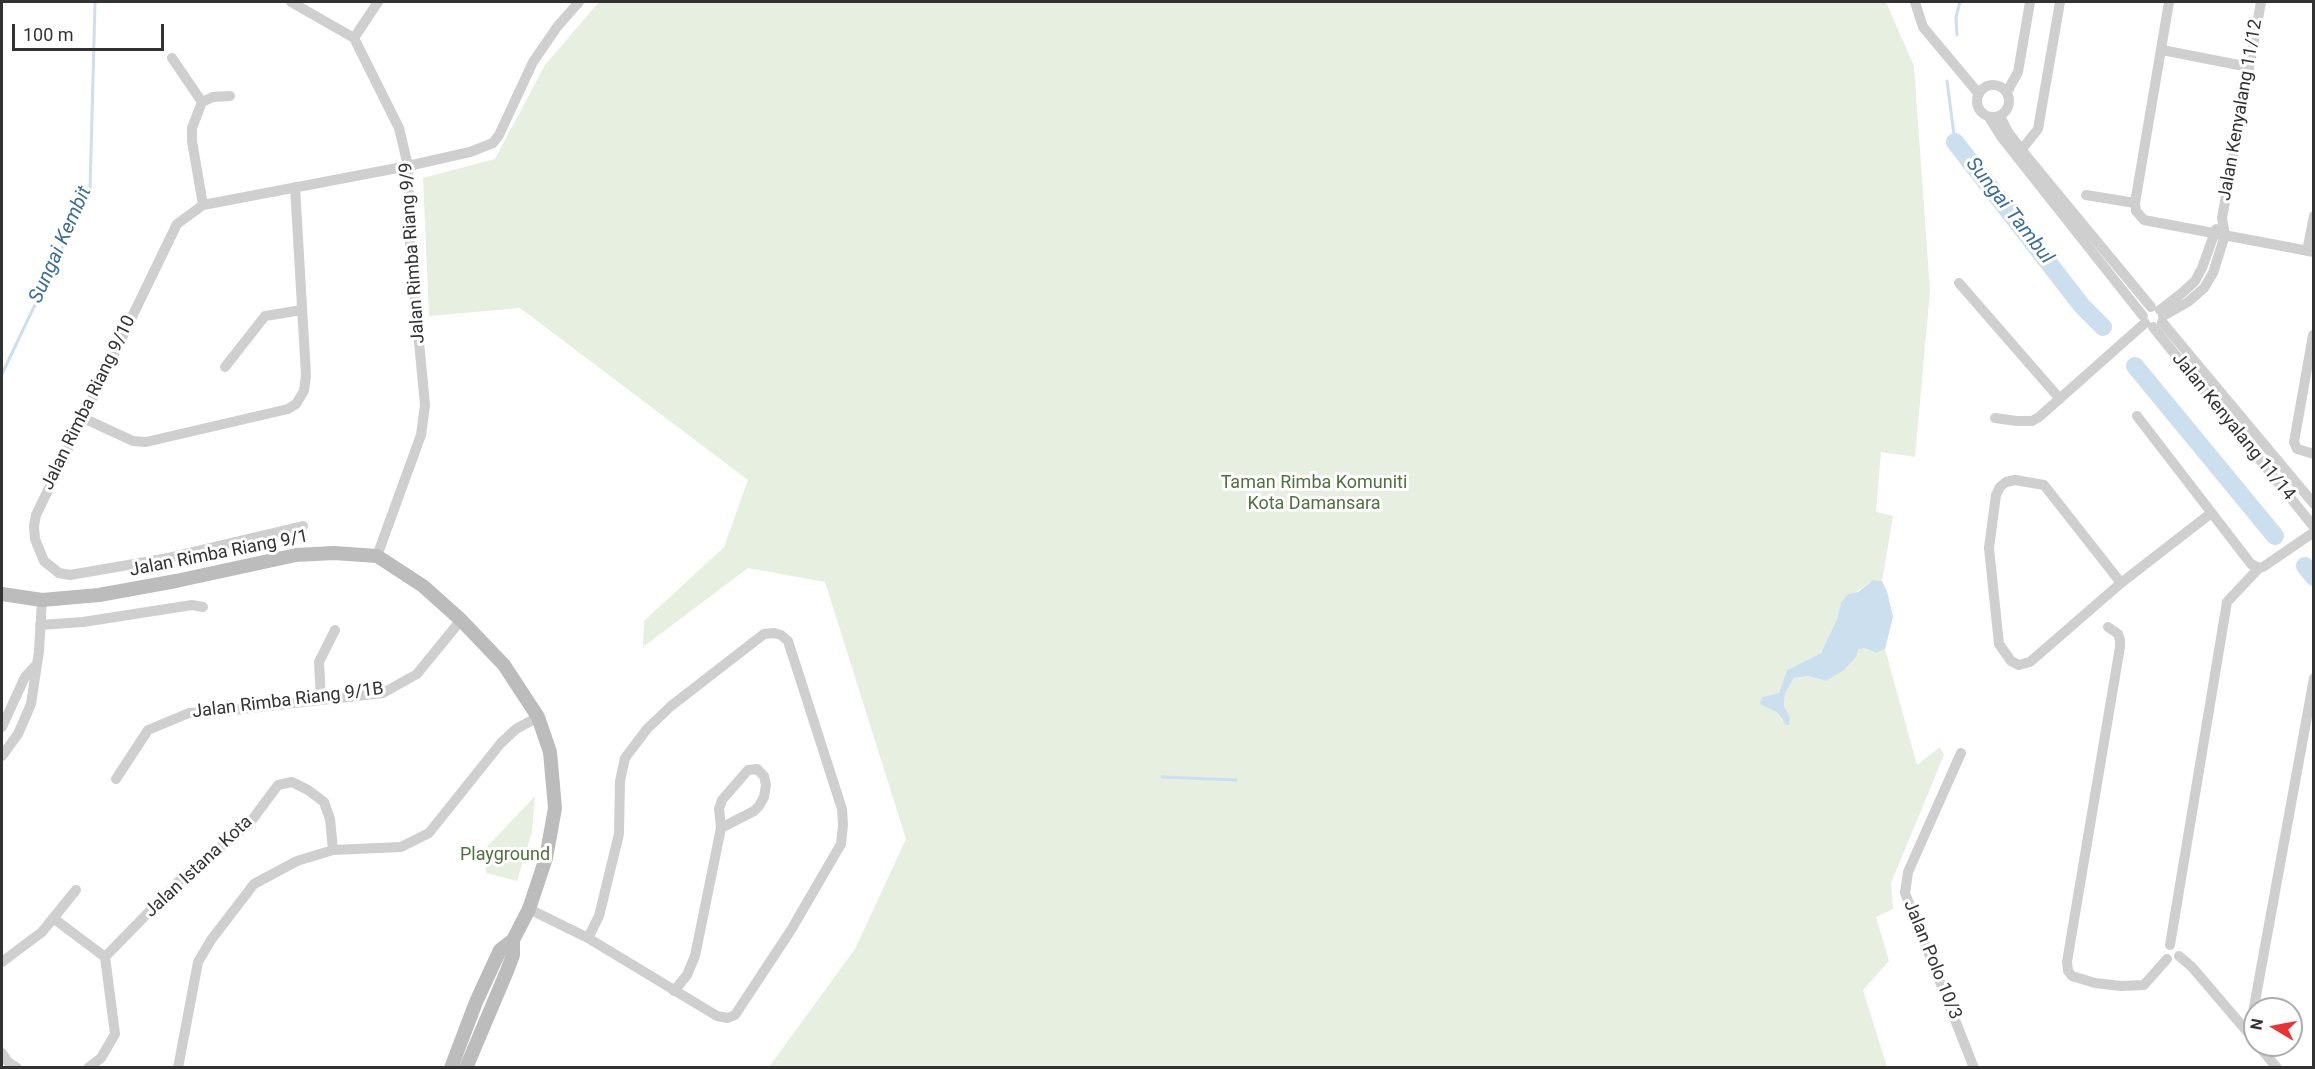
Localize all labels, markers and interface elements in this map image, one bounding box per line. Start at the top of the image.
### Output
scale bar [15,12,166,50]
street label: Jalan Kenyalang 11/12 [2214,18,2268,202]
text: 100 m [23,24,74,45]
water label: Sungai Tambul [1960,153,2058,269]
street label: Jalan Rimba Riang 9/9 [396,162,430,344]
water label: Sungai Kembit [25,183,97,307]
street label: Jalan Rimba Riang 9/10 [37,312,141,494]
street label: Jalan Kenyalang 11/14 [2167,349,2299,505]
park label: Taman Rimba Komuniti Kota Damansara [1221,472,1407,514]
street label: Jalan Rimba Riang 9/1 [128,526,310,582]
street label: Jalan Rimba Riang 9/1B [191,679,385,723]
street label: Jalan Istana Kota [141,812,257,922]
park label: Playground [460,844,550,866]
street label: Jalan Polo 10/3 [1898,897,1966,1023]
north arrow [2243,997,2303,1057]
text: N [2246,1017,2267,1031]

